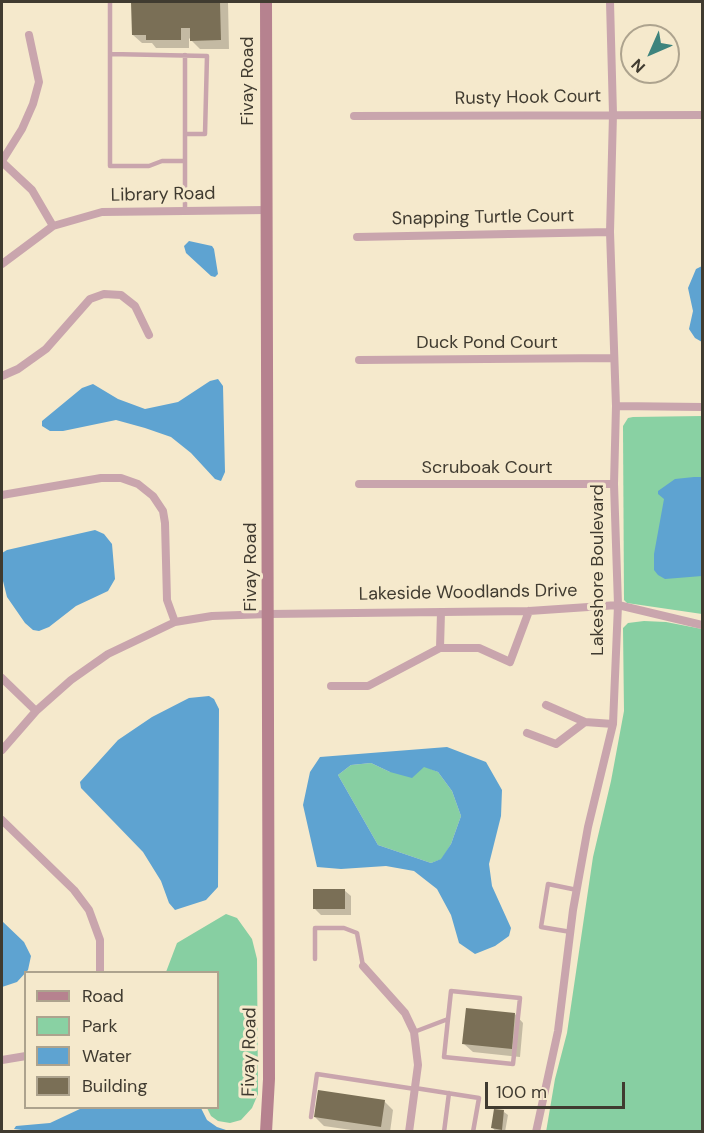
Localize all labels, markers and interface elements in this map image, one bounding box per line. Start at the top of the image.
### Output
north arrow [620,24,680,84]
street label: Fivay Road [237,36,259,126]
text: N [627,54,650,77]
street label: Rusty Hook Court [455,86,601,110]
street label: Library Road [110,183,216,207]
street label: Snapping Turtle Court [392,206,574,230]
street label: Duck Pond Court [416,332,558,354]
street label: Scruboak Court [422,457,552,479]
street label: Lakeshore Boulevard [587,484,609,656]
street label: Fivay Road [240,522,262,612]
street label: Lakeside Woodlands Drive [359,580,577,606]
legend [24,971,219,1109]
text: Road [82,984,124,1008]
street label: Fivay Road [238,1007,262,1097]
text: Park [82,1014,118,1038]
text: Water [82,1044,132,1068]
scale bar [488,1070,628,1108]
text: Building [82,1074,147,1098]
text: 100 m [496,1080,547,1104]

